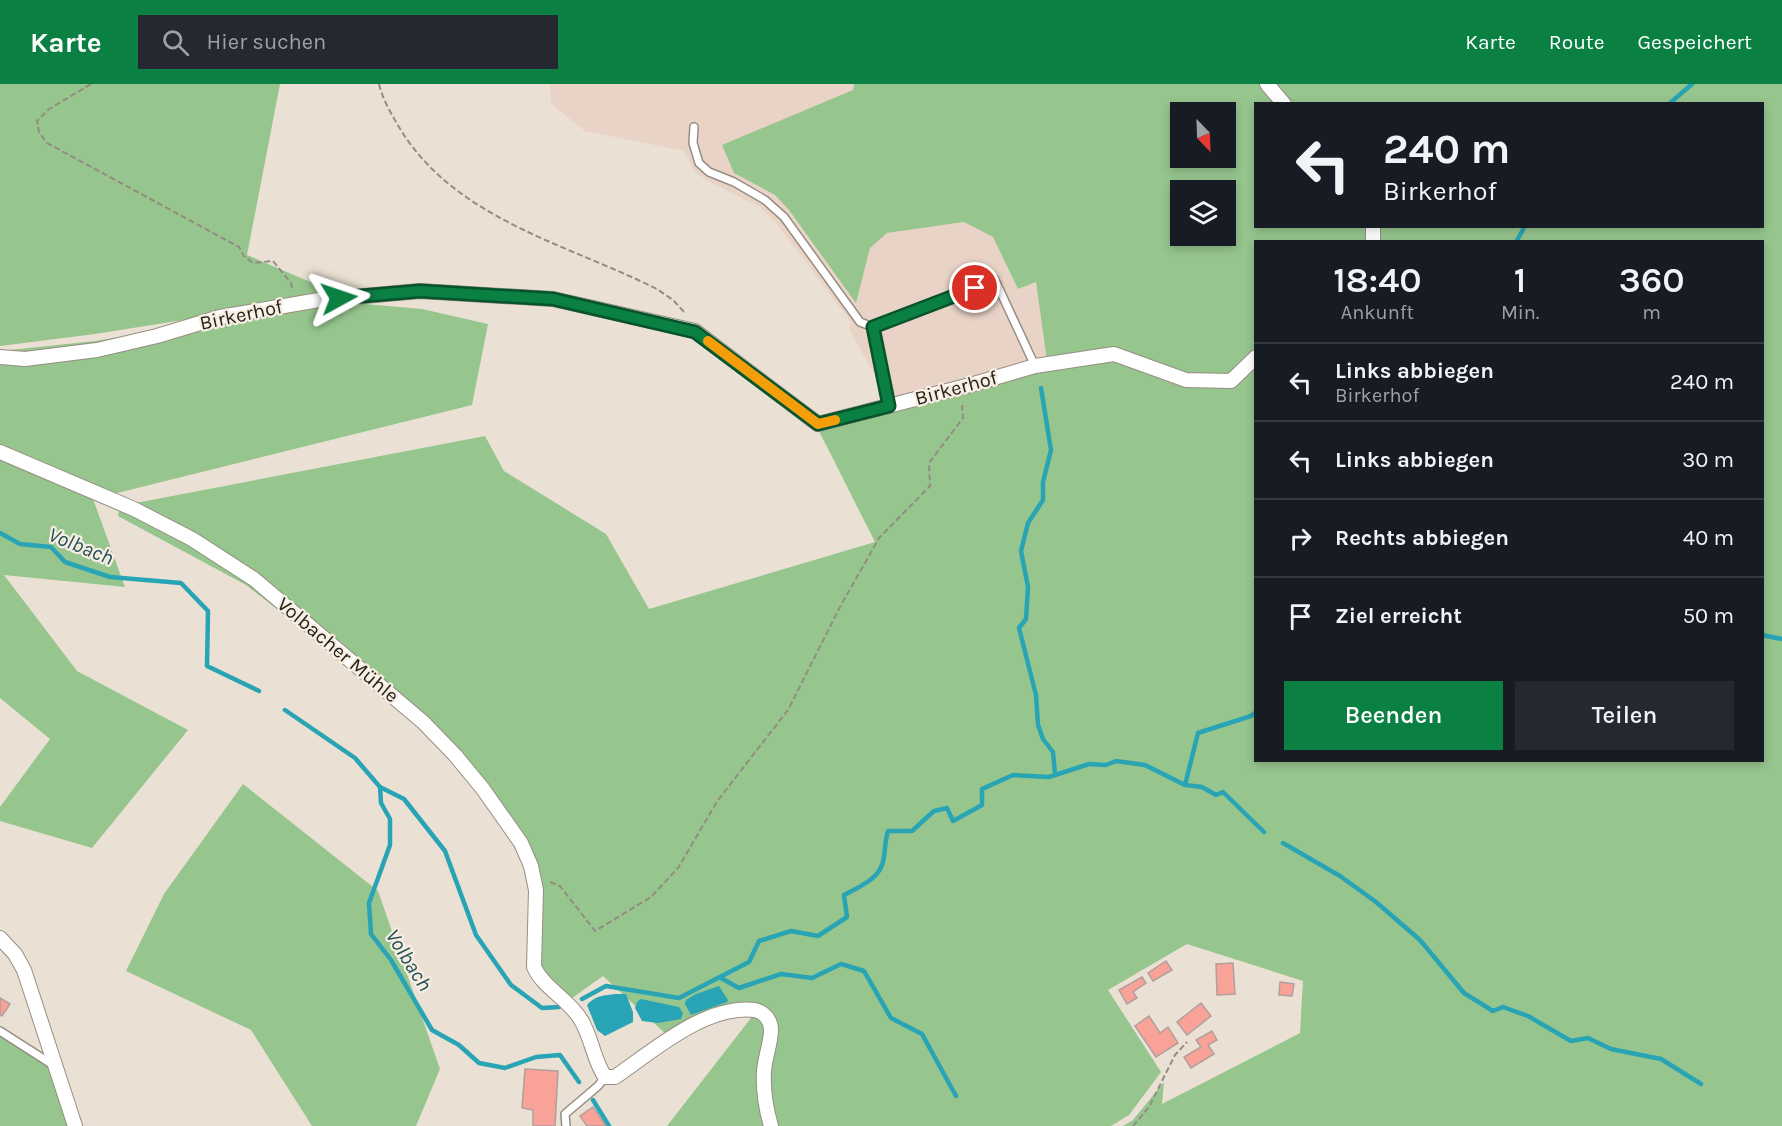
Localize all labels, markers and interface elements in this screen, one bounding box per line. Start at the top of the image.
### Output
search box [138,15,558,69]
text: Karte [30,26,102,59]
icon: search [159,26,192,59]
text: Hier suchen [207,29,326,55]
text: Karte [1465,30,1516,54]
text: Route [1549,30,1605,54]
text: Gespeichert [1638,30,1752,54]
north arrow [1170,102,1236,168]
map controls [1170,102,1236,246]
text: 240 m [1383,124,1510,174]
icon: left [1284,126,1362,204]
text: Birkerhof [1383,175,1497,207]
button: layers [1170,180,1236,246]
text: 18:40 [1333,259,1422,301]
text: 1 [1514,259,1526,301]
text: 360 [1619,259,1685,301]
pin [949,262,1000,313]
position arrow [307,266,371,330]
icon: arrive [958,271,991,304]
street label: Birkerhof [197,295,285,335]
text: Ankunft [1341,301,1414,324]
text: Min. [1501,301,1539,324]
text: m [1642,301,1661,324]
text: Links abbiegen [1335,358,1494,384]
street label: Birkerhof [912,366,1000,410]
icon: left [1284,366,1317,399]
text: 240 m [1670,369,1734,395]
text: Birkerhof [1335,384,1419,407]
icon: left [1284,444,1317,477]
text: Links abbiegen [1335,447,1494,473]
text: 30 m [1682,447,1734,473]
water label: Volbach [45,522,117,570]
icon: right [1284,522,1317,555]
text: Rechts abbiegen [1335,525,1509,551]
text: 40 m [1683,525,1734,551]
street label: Volbacher Mühle [273,592,403,708]
icon: arrive [1284,600,1317,633]
text: Ziel erreicht [1335,603,1462,629]
text: 50 m [1683,603,1734,629]
button: Beenden [1284,681,1503,750]
button: Teilen [1515,681,1734,750]
water label: Volbach [381,925,437,995]

